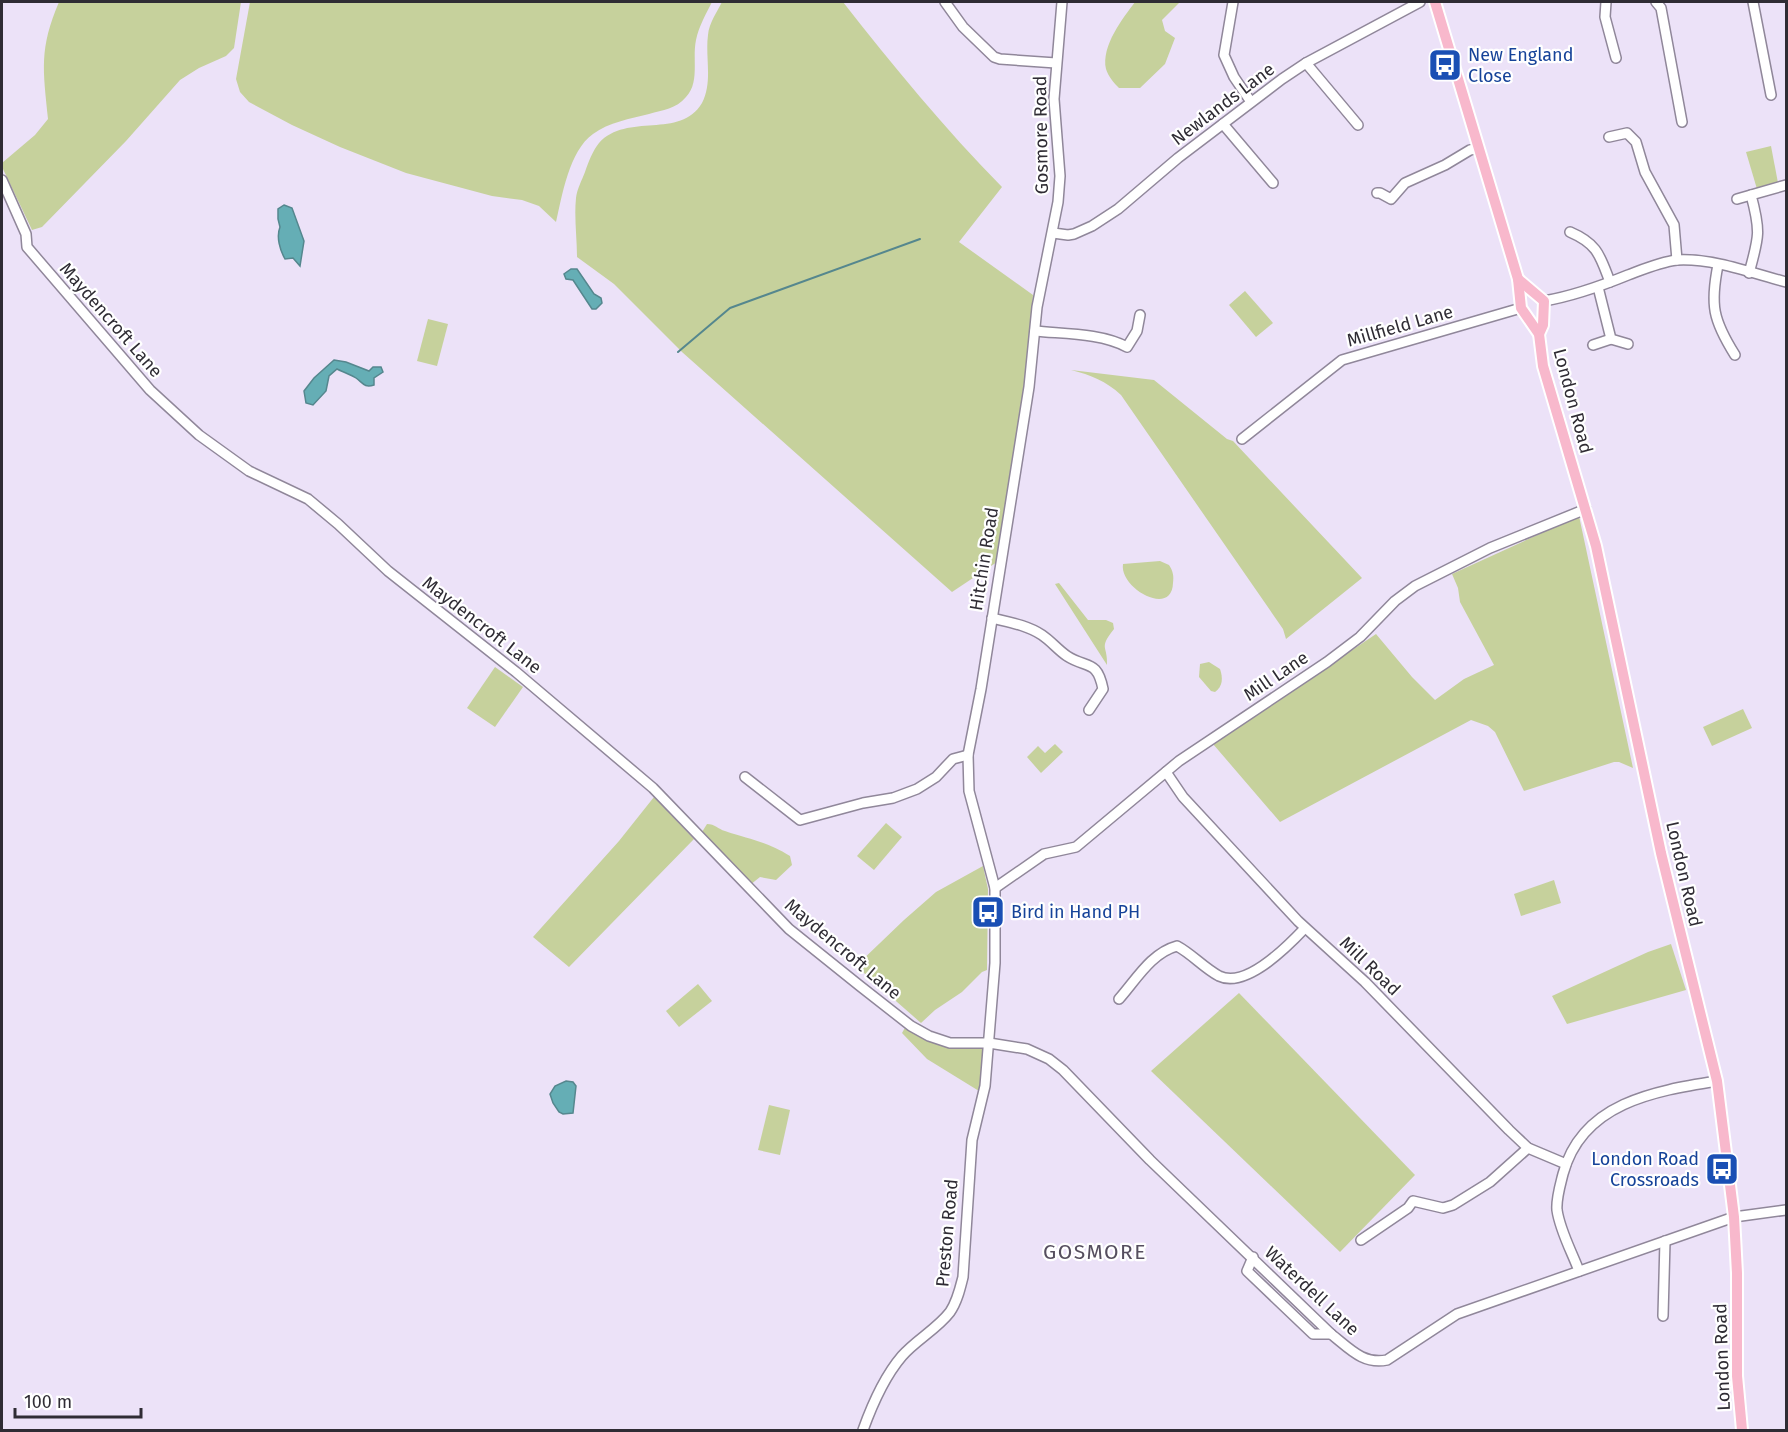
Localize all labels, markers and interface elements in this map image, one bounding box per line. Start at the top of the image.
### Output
place label: New England Close [1468,44,1573,87]
bus stop icon: New England Close [1427,47,1463,83]
street label: Newlands Lane [1167,58,1279,150]
street label: Gosmore Road [1029,75,1053,195]
street label: Maydencroft Lane [55,258,167,382]
street label: Millfield Lane [1344,300,1456,352]
street label: London Road [1548,346,1598,456]
street label: Hitchin Road [965,506,1003,612]
street label: Maydencroft Lane [418,572,546,678]
street label: Mill Lane [1239,646,1313,706]
street label: London Road [1661,819,1707,929]
street label: Maydencroft Lane [780,894,906,1004]
bus stop icon: Bird in Hand PH [970,894,1006,930]
place label: Bird in Hand PH [1011,901,1140,923]
street label: Mill Road [1335,932,1405,1000]
place label: London Road Crossroads [1591,1148,1699,1191]
bus stop icon: London Road Crossroads [1704,1151,1740,1187]
street label: Preston Road [931,1178,963,1288]
district label: GOSMORE [1043,1239,1147,1265]
street label: Waterdell Lane [1260,1242,1364,1340]
street label: London Road [1709,1303,1735,1411]
scale bar [15,1381,141,1419]
text: 100 m [24,1391,72,1413]

